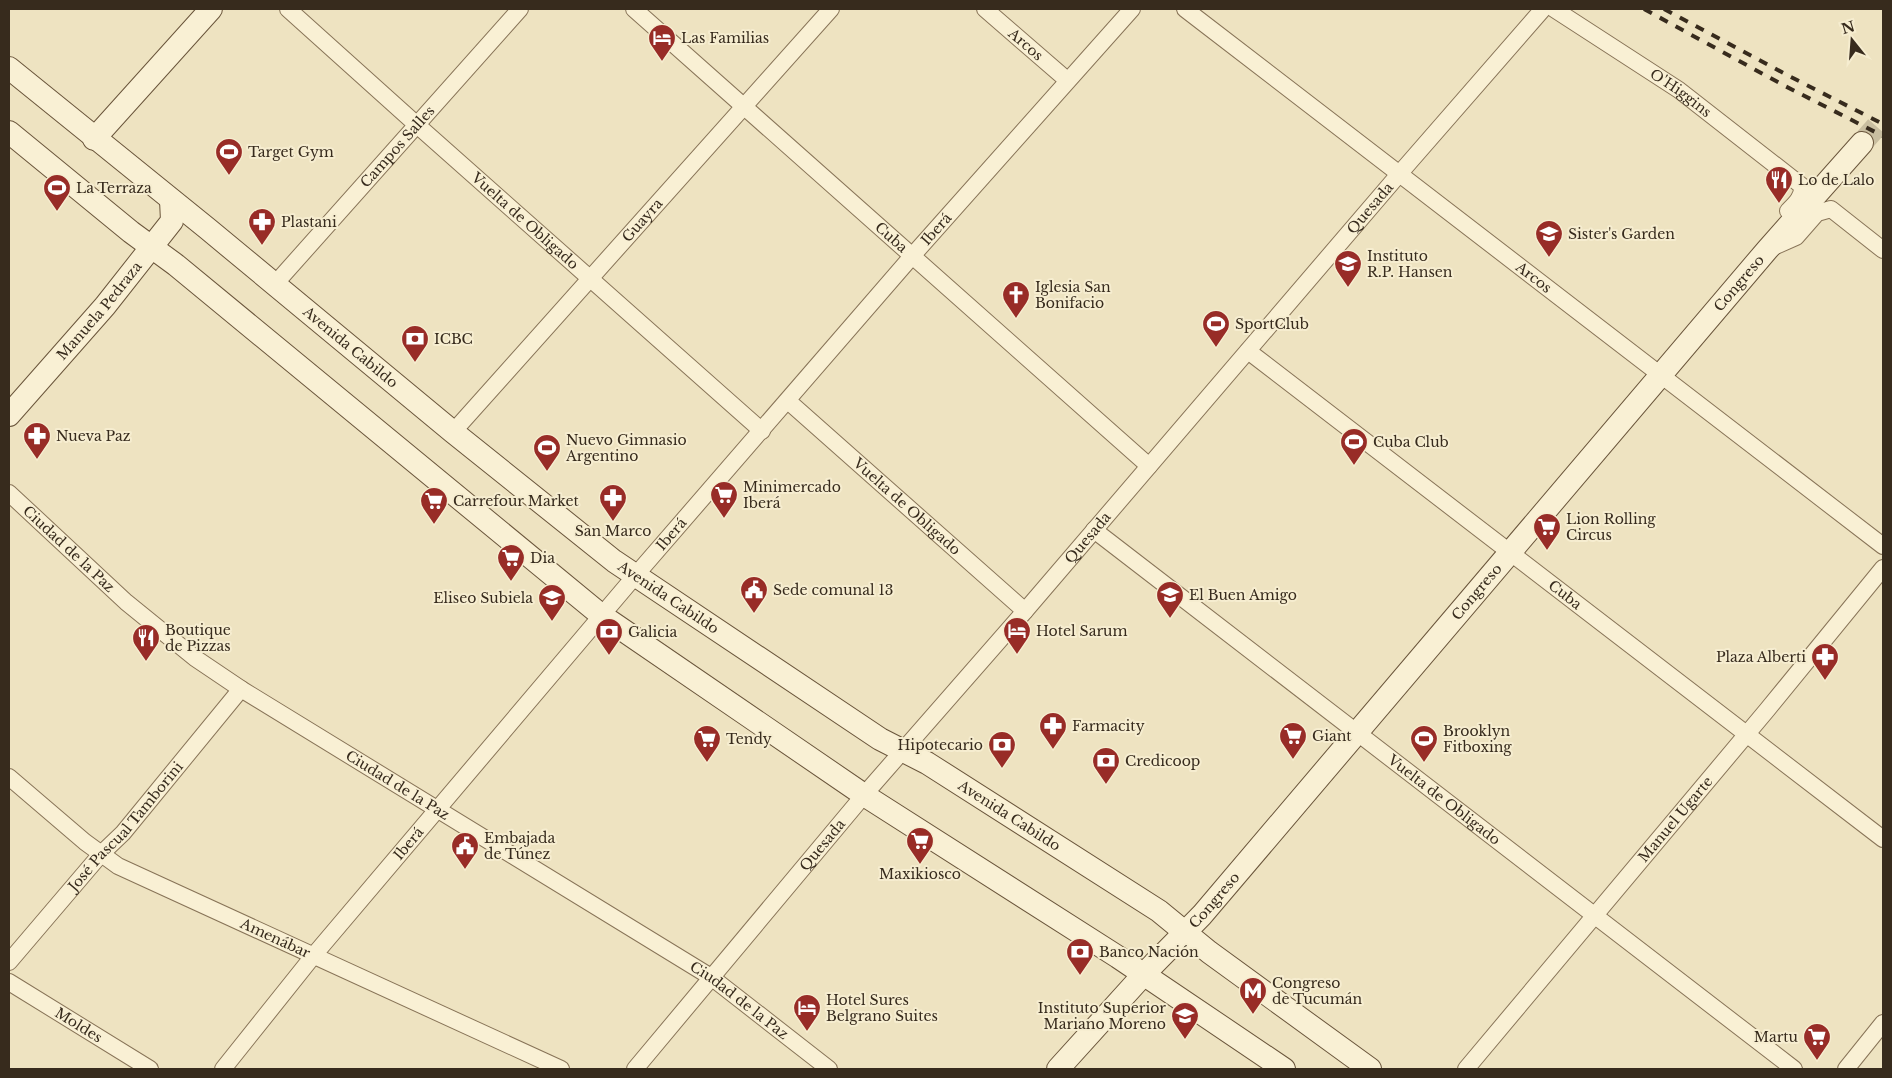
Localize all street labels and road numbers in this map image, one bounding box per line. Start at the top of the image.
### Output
street label: Arcos [1004,24,1047,64]
street label: O'Higgins [1647,65,1715,121]
street label: Campos Salles [356,102,439,191]
street label: Vuelta de Obligado [467,168,582,273]
street label: Quesada [1343,178,1397,238]
street label: Guayra [618,195,667,246]
street label: Iberá [917,209,955,249]
street label: Cuba [871,218,911,257]
street label: Congreso [1710,251,1768,315]
street label: Arcos [1511,257,1555,297]
street label: Manuela Pedraza [53,258,146,364]
street label: Avenida Cabildo [299,302,402,392]
street label: Vuelta de Obligado [849,453,964,559]
street label: Ciudad de la Paz [19,502,119,596]
street label: Quesada [1061,508,1115,567]
street label: Iberá [652,514,691,554]
street label: Avenida Cabildo [614,557,722,638]
street label: Congreso [1448,560,1506,624]
street label: Cuba [1545,576,1586,613]
street label: Ciudad de la Paz [342,746,453,824]
street label: Vuelta de Obligado [1383,750,1504,849]
street label: José Pascual Tamborini [63,758,187,896]
street label: Manuel Ugarte [1634,773,1717,866]
street label: Avenida Cabildo [954,776,1064,855]
street label: Quesada [795,815,849,875]
street label: Iberá [389,823,428,864]
street label: Congreso [1185,868,1243,932]
street label: Amenábar [237,914,314,962]
street label: Ciudad de la Paz [687,957,792,1043]
street label: Moldes [52,1004,106,1046]

